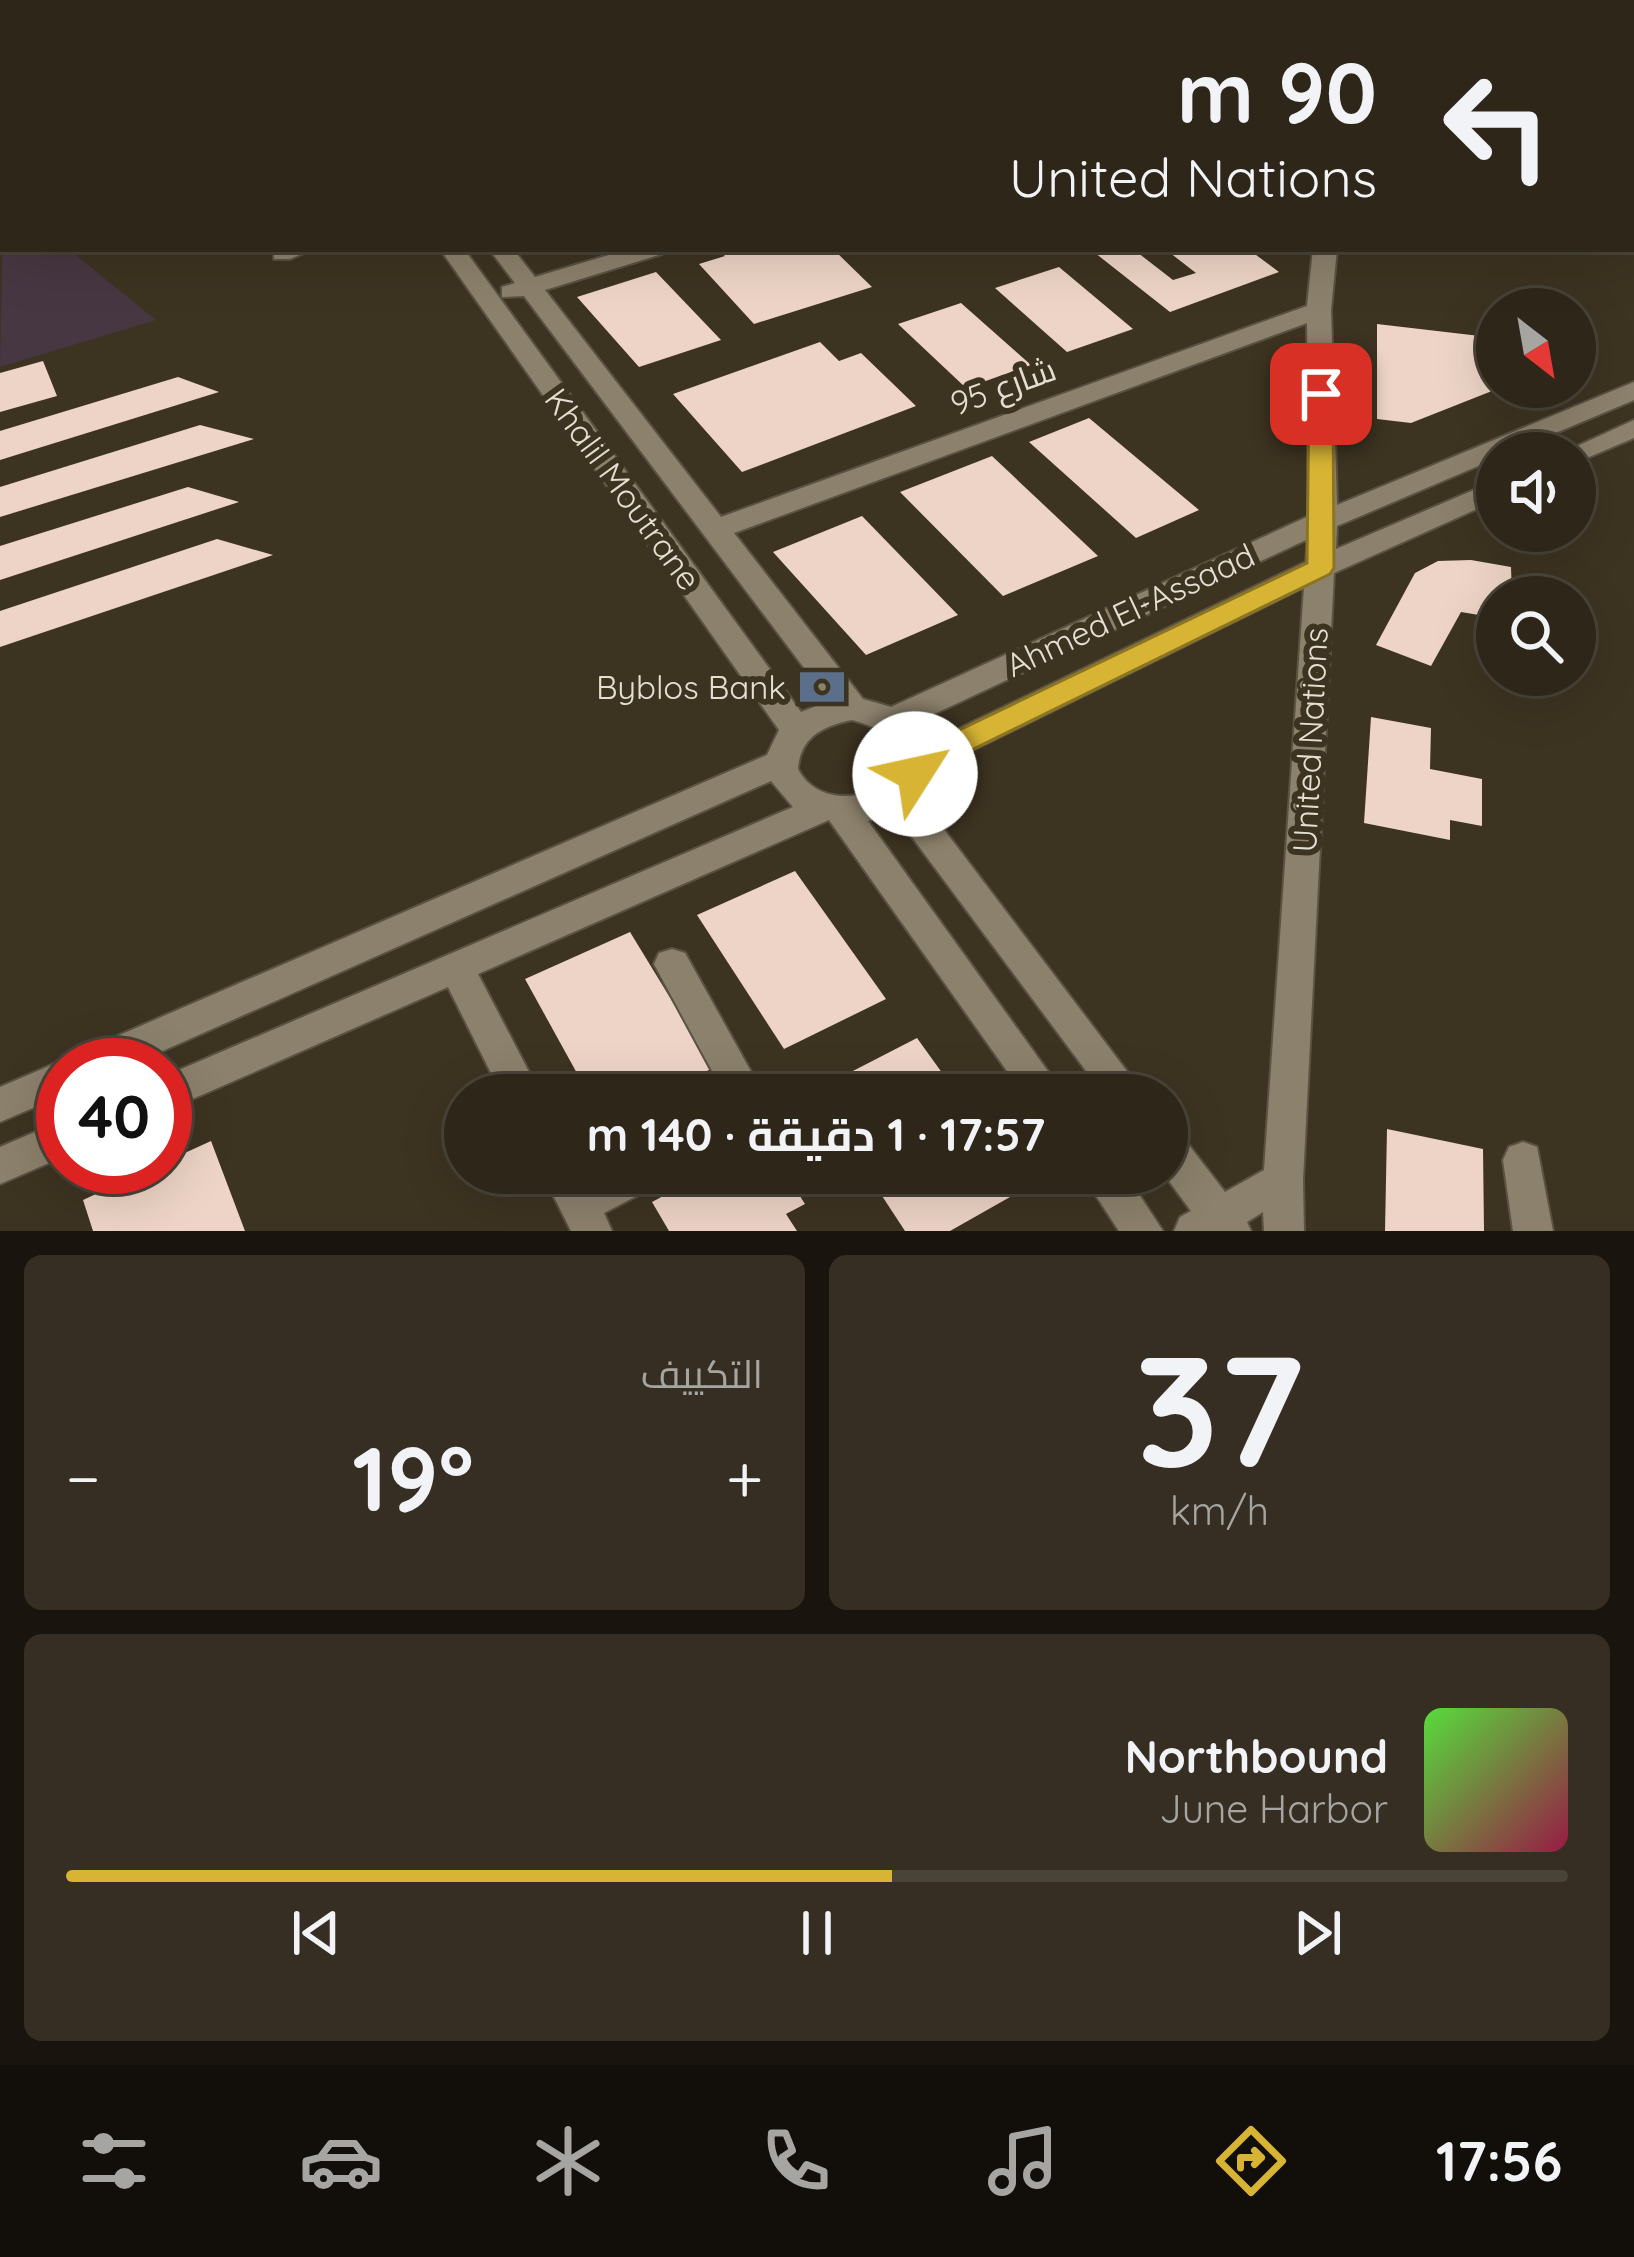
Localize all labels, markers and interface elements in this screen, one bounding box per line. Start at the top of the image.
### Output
text: 90 m [1177,39,1377,144]
icon: left [1419,48,1575,204]
text: United Nations [1009,143,1377,211]
north arrow [1476,288,1596,408]
map controls [1476,288,1596,696]
pin [1270,343,1372,445]
street label: شارع 95 [944,348,1062,426]
icon: arrive [1288,361,1354,427]
street label: Khalil Moutrane [536,380,710,598]
button: sound [1476,432,1596,552]
street label: Ahmed El-Assaad [999,534,1261,685]
button: search [1476,576,1596,696]
street label: United Nations [1283,627,1336,853]
bank icon: Byblos Bank [797,662,847,712]
place label: Byblos Bank [596,666,786,707]
position arrow [852,711,978,837]
speed limit sign: 40 [36,1038,192,1194]
text: 17:57 · 1 دقيقة · 140 m [587,1106,1045,1162]
text: 37 [1135,1310,1304,1505]
text: التكييف [641,1349,763,1398]
text: 19° [352,1421,474,1534]
text: − [66,1436,100,1519]
text: + [726,1436,763,1519]
text: km/h [1170,1486,1269,1535]
text: Northbound [1125,1728,1388,1784]
text: June Harbor [1159,1784,1388,1833]
icon: previous [283,1900,349,1966]
icon: pause [784,1900,850,1966]
icon: next [1285,1900,1351,1966]
icon: filters [72,2119,156,2203]
icon: car [299,2119,383,2203]
icon: climate [526,2119,610,2203]
icon: phone [754,2119,838,2203]
icon: music [981,2119,1065,2203]
icon: directions [1209,2119,1293,2203]
text: 17:56 [1436,2127,1562,2195]

